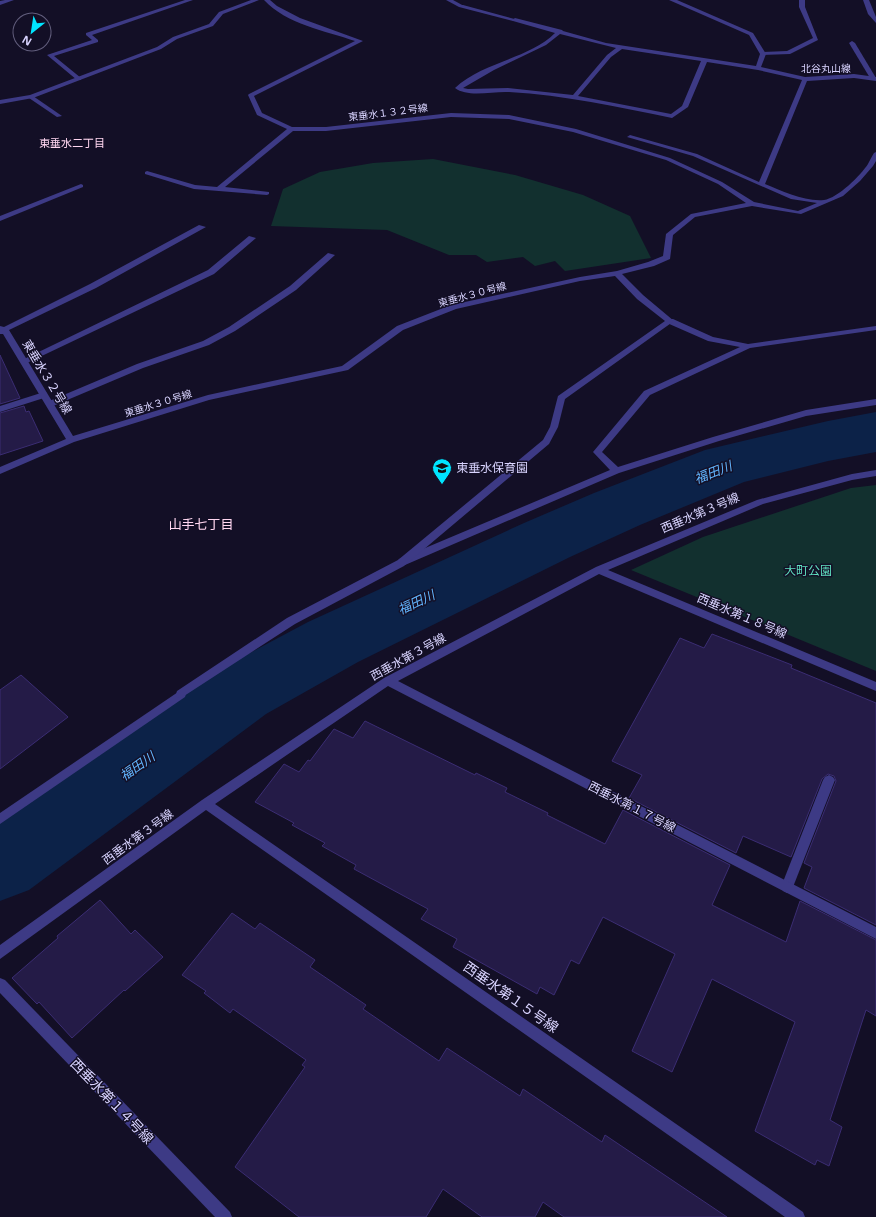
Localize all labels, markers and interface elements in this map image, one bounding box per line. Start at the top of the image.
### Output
north arrow [12,12,52,52]
text: N [19,32,34,50]
street label: 北谷丸山線 [801,61,851,75]
street label: 東垂水１３２号線 [347,100,429,124]
district label: 東垂水二丁目 [39,135,105,150]
street label: 東垂水３０号線 [436,278,508,310]
street label: 東垂水３２号線 [19,336,76,417]
street label: 東垂水３０号線 [122,386,194,420]
water label: 福田川 [692,456,736,487]
school or university icon: 東垂水保育園 [431,457,453,485]
place label: 東垂水保育園 [456,459,528,476]
street label: 西垂水第３号線 [658,488,742,537]
district label: 山手七丁目 [168,515,234,533]
park label: 大町公園 [784,562,832,579]
water label: 福田川 [395,585,439,618]
street label: 西垂水第１８号線 [695,589,790,642]
street label: 西垂水第３号線 [367,629,449,684]
water label: 福田川 [116,746,160,785]
street label: 西垂水第１７号線 [586,777,679,836]
street label: 西垂水第３号線 [99,805,177,868]
street label: 西垂水第１５号線 [460,957,563,1036]
street label: 西垂水第１４号線 [67,1054,158,1148]

